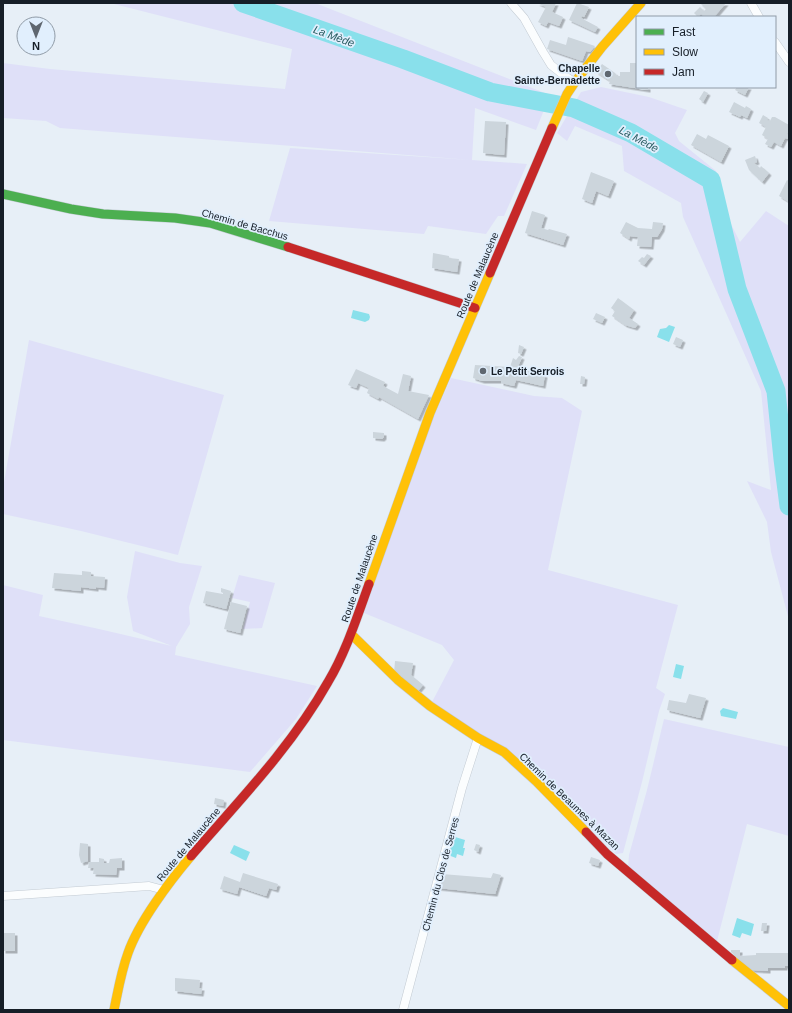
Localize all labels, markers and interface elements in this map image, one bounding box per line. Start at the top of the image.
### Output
north arrow [16,16,56,56]
legend [636,16,776,88]
water label: La Mède [312,23,356,49]
text: Fast [672,25,696,39]
text: N [32,40,40,52]
text: Slow [672,45,698,59]
place label: Chapelle Sainte-Bernadette [514,63,600,86]
text: Jam [672,65,695,79]
marker: Chapelle Sainte-Bernadette [603,69,613,79]
water label: La Mède [617,124,661,154]
street label: Chemin de Bacchus [200,207,289,242]
street label: Route de Malaucène [454,230,501,320]
marker: Le Petit Serrois [478,366,488,376]
place label: Le Petit Serrois [491,366,565,377]
street label: Route de Malaucène [339,532,380,624]
street label: Chemin de Beaumes à Mazan [517,751,622,852]
street label: Route de Malaucène [155,805,223,883]
street label: Chemin du Clos de Serres [420,816,461,932]

